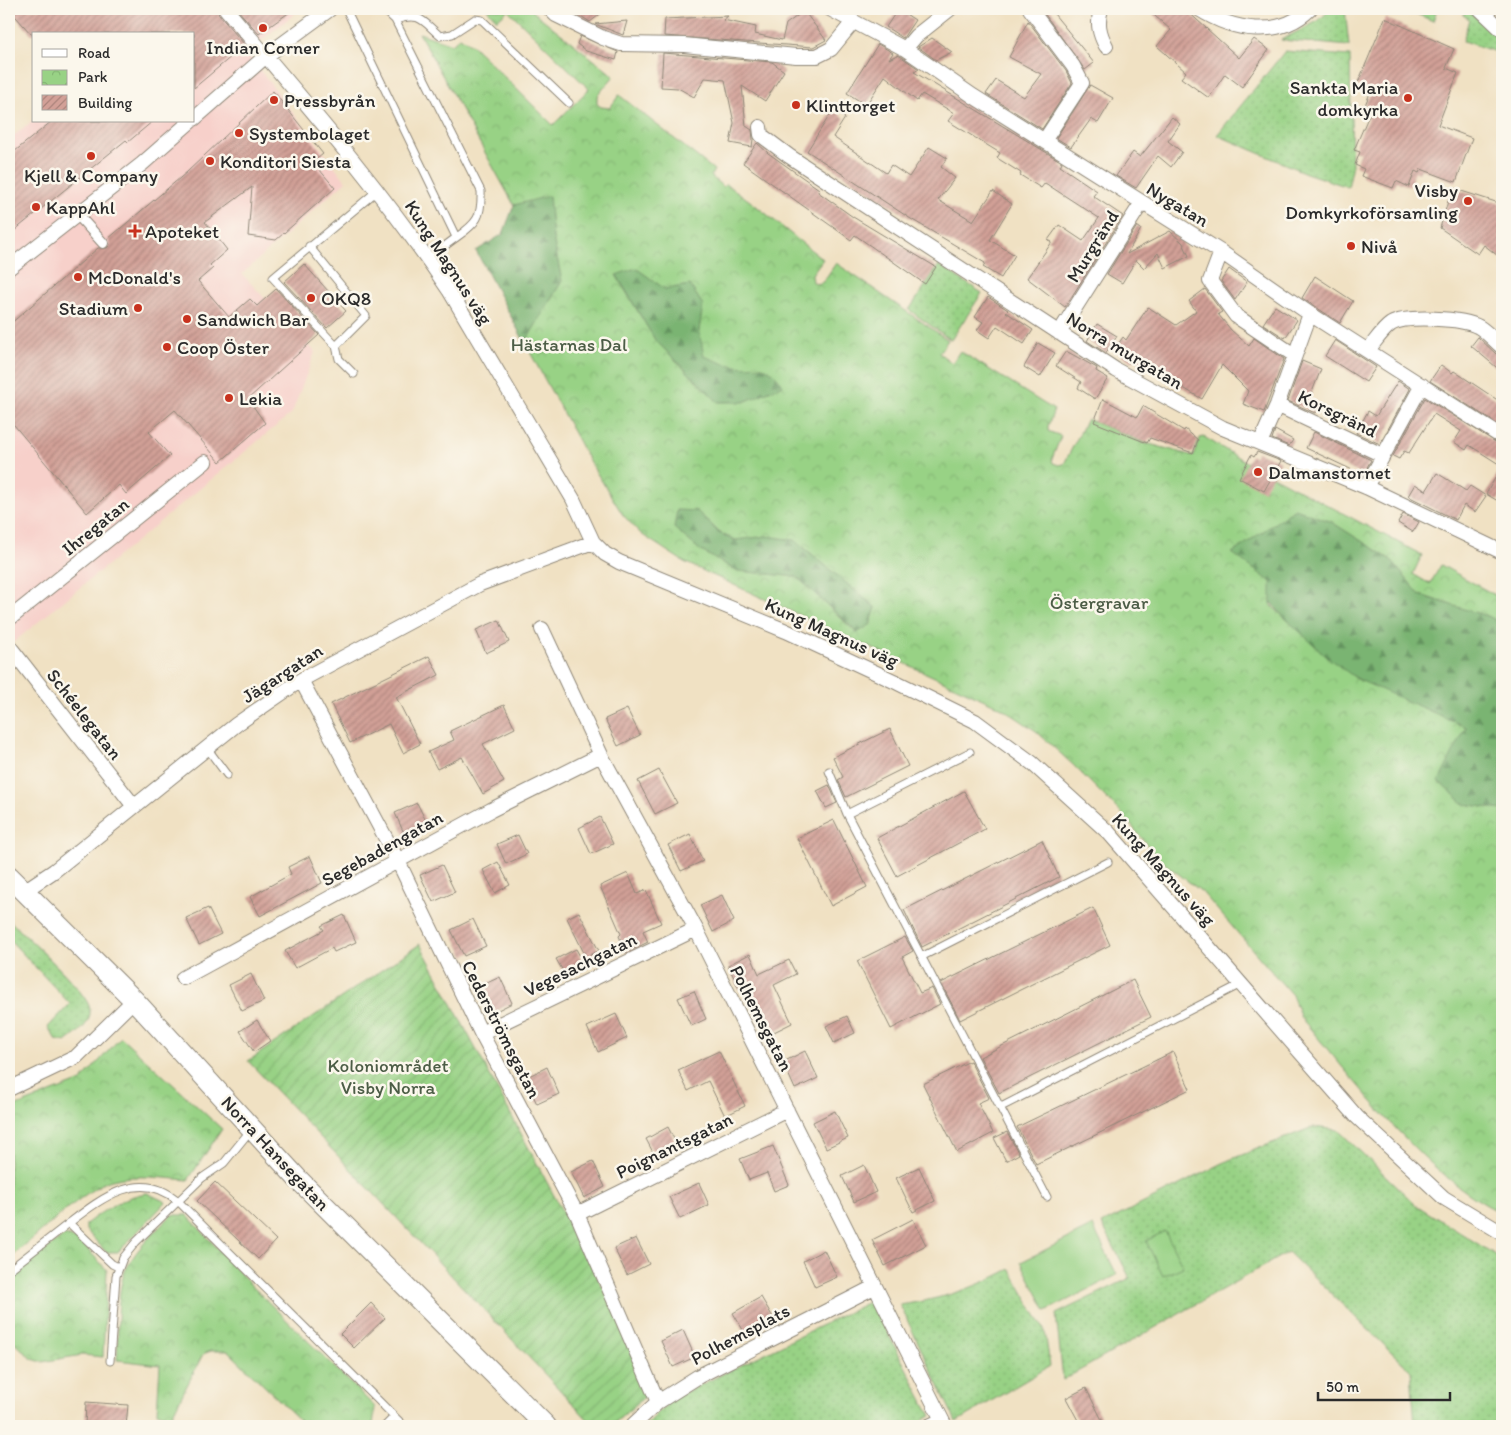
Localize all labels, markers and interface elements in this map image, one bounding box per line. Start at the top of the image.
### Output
marker: Indian Corner [257,22,269,34]
legend [32,32,195,122]
place label: Indian Corner [206,36,320,59]
text: Road [78,44,111,62]
text: Park [78,68,108,86]
place label: Sankta Maria domkyrka [1290,76,1398,121]
place label: Pressbyrån [284,89,376,112]
marker: Sankta Maria domkyrka [1402,92,1414,104]
text: Building [78,94,132,112]
marker: Pressbyrån [268,94,280,106]
place label: Klinttorget [806,94,895,117]
marker: Klinttorget [790,99,802,111]
place label: Systembolaget [249,122,370,145]
marker: Systembolaget [233,127,245,139]
marker: Kjell & Company [85,150,97,162]
place label: Konditori Siesta [220,150,351,173]
marker: Konditori Siesta [204,155,216,167]
place label: Kjell & Company [24,164,158,187]
street label: Nygatan [1142,177,1213,232]
place label: Visby Domkyrkoförsamling [1285,179,1458,224]
marker: Visby Domkyrkoförsamling [1462,195,1474,207]
place label: KappAhl [46,196,116,219]
street label: Kung Magnus väg [400,196,498,329]
marker: KappAhl [30,201,42,213]
street label: Murgränd [1061,206,1124,287]
place label: Apoteket [145,220,219,243]
marker: Apoteket [129,225,141,237]
place label: Nivå [1361,235,1397,258]
marker: Nivå [1345,240,1357,252]
place label: McDonald's [88,266,181,289]
marker: McDonald's [72,271,84,283]
place label: OKQ8 [321,287,371,310]
marker: OKQ8 [305,292,317,304]
place label: Stadium [59,297,128,320]
marker: Stadium [132,302,144,314]
street label: Norra murgatan [1062,307,1187,394]
place label: Sandwich Bar [197,308,309,331]
marker: Sandwich Bar [181,313,193,325]
park label: Hästarnas Dal [511,333,628,356]
place label: Coop Öster [177,336,269,359]
marker: Coop Öster [161,341,173,353]
street label: Korsgränd [1294,384,1382,443]
place label: Lekia [239,387,282,410]
marker: Lekia [223,392,235,404]
place label: Dalmanstornet [1268,461,1391,484]
marker: Dalmanstornet [1252,466,1264,478]
street label: Ihregatan [57,492,134,560]
park label: Östergravar [1050,591,1149,614]
street label: Kung Magnus väg [761,593,902,672]
street label: Jägargatan [238,639,327,708]
street label: Schéelegatan [42,664,127,765]
street label: Segebadengatan [318,805,447,891]
street label: Kung Magnus väg [1107,808,1220,931]
street label: Vegesachgatan [520,927,641,1002]
street label: Cederströmsgatan [457,956,546,1102]
street label: Polhemsgatan [725,961,798,1075]
park label: Koloniområdet Visby Norra [327,1054,449,1099]
street label: Norra Hansegatan [216,1091,335,1216]
street label: Poignantsgatan [612,1107,736,1184]
street label: Polhemsplats [687,1299,794,1370]
scale bar [1318,1370,1451,1402]
text: 50 m [1326,1378,1359,1396]

